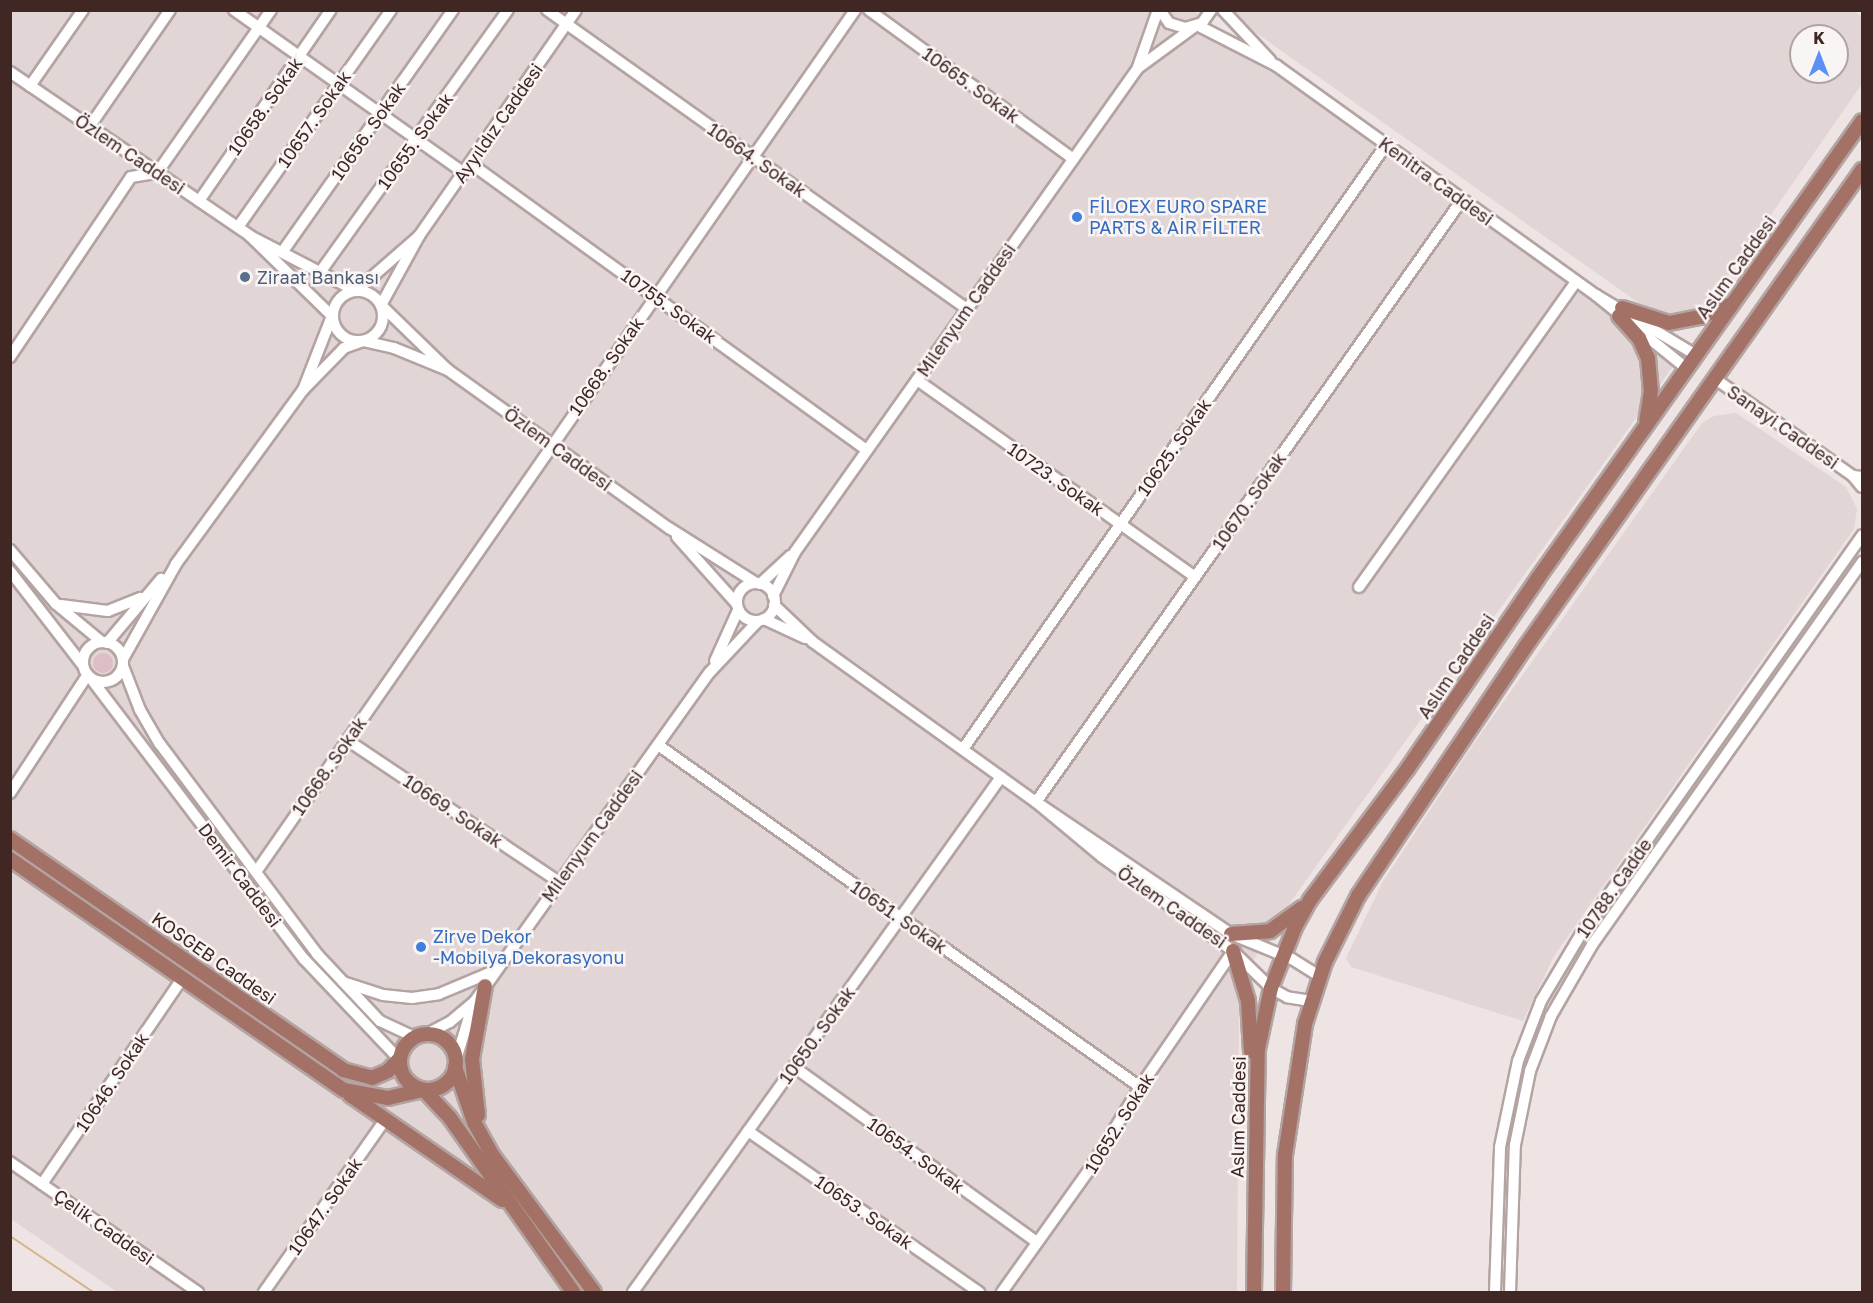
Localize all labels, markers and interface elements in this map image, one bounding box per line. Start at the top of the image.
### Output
north arrow [1789,24,1849,84]
text: K [1813,28,1825,48]
street label: 10665. Sokak [918,43,1024,127]
street label: 10658. Sokak [223,53,307,159]
street label: Ayyıldız Caddesi [449,59,547,187]
street label: 10657. Sokak [273,66,355,172]
street label: 10656. Sokak [326,78,410,184]
street label: 10655. Sokak [373,88,457,194]
street label: Özlem Caddesi [71,109,189,199]
street label: 10664. Sokak [704,118,810,202]
street label: Kenitra Caddesi [1374,132,1498,230]
place label: FİLOEX EURO SPARE PARTS & AİR FİLTER [1089,196,1267,238]
marker: FİLOEX EURO SPARE PARTS & AİR FİLTER [1070,210,1084,224]
street label: Aslım Caddesi [1691,211,1781,323]
street label: Milenyum Caddesi [912,239,1020,381]
street label: 10755. Sokak [617,264,721,348]
place label: Ziraat Bankası [257,266,379,288]
marker: Ziraat Bankası [238,270,252,284]
street label: 10668. Sokak [564,313,648,419]
street label: Sanayi Caddesi [1723,380,1843,474]
street label: 10625. Sokak [1132,394,1216,500]
street label: Özlem Caddesi [500,403,616,495]
street label: 10723. Sokak [1004,438,1108,520]
street label: 10670. Sokak [1207,448,1291,554]
street label: Aslım Caddesi [1413,609,1499,723]
street label: 10668. Sokak [287,713,371,819]
street label: Milenyum Caddesi [537,766,647,906]
street label: 10669. Sokak [399,770,507,852]
street label: Demir Caddesi [194,819,286,931]
street label: 10788. Cadde [1572,834,1656,942]
street label: Özlem Caddesi [1113,861,1231,953]
street label: 10651. Sokak [847,876,951,958]
street label: KOSGEB Caddesi [148,907,280,1009]
place label: Zirve Dekor -Mobilya Dekorasyonu [433,926,624,968]
marker: Zirve Dekor -Mobilya Dekorasyonu [414,940,428,954]
street label: 10650. Sokak [774,982,860,1088]
street label: 10646. Sokak [71,1028,153,1136]
street label: Aslım Caddesi [1226,1056,1250,1178]
street label: 10652. Sokak [1080,1069,1158,1177]
street label: 10654. Sokak [863,1113,969,1197]
street label: 10647. Sokak [284,1153,366,1259]
street label: 10653. Sokak [811,1170,917,1254]
street label: Çelik Caddesi [50,1185,158,1269]

